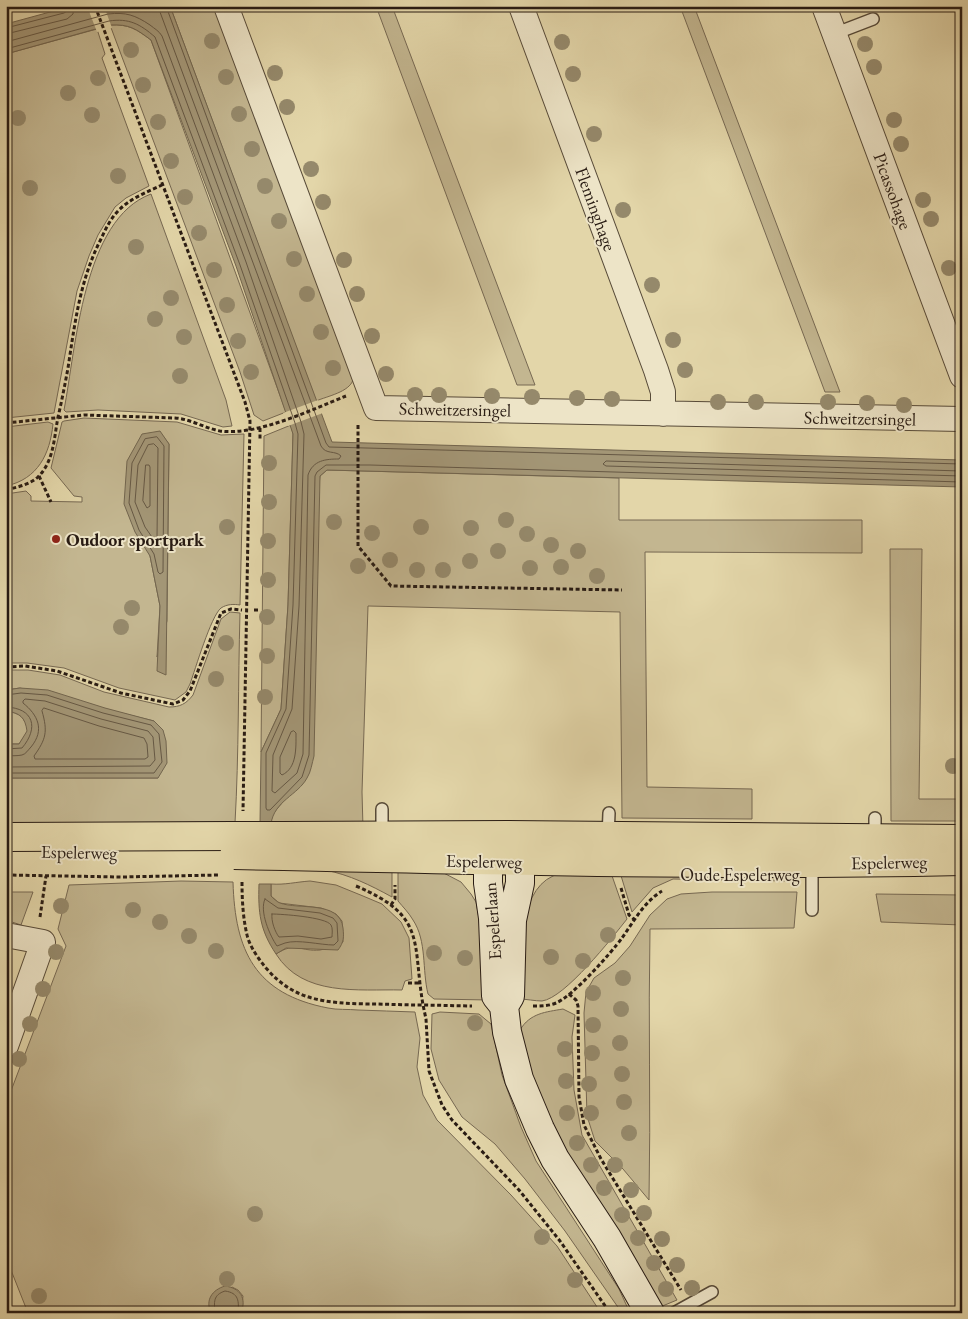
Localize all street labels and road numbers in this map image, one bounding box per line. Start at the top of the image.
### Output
street label: Picassohage [868,149,918,233]
street label: Fleminghage [570,164,622,254]
street label: Schweitzersingel [399,397,511,421]
street label: Schweitzersingel [804,406,916,430]
street label: Espelerweg [41,840,118,864]
street label: Espelerweg [446,849,523,873]
street label: Espelerweg [851,850,928,874]
street label: Oude Espelerweg [680,863,800,886]
street label: Espelerlaan [478,881,506,961]

